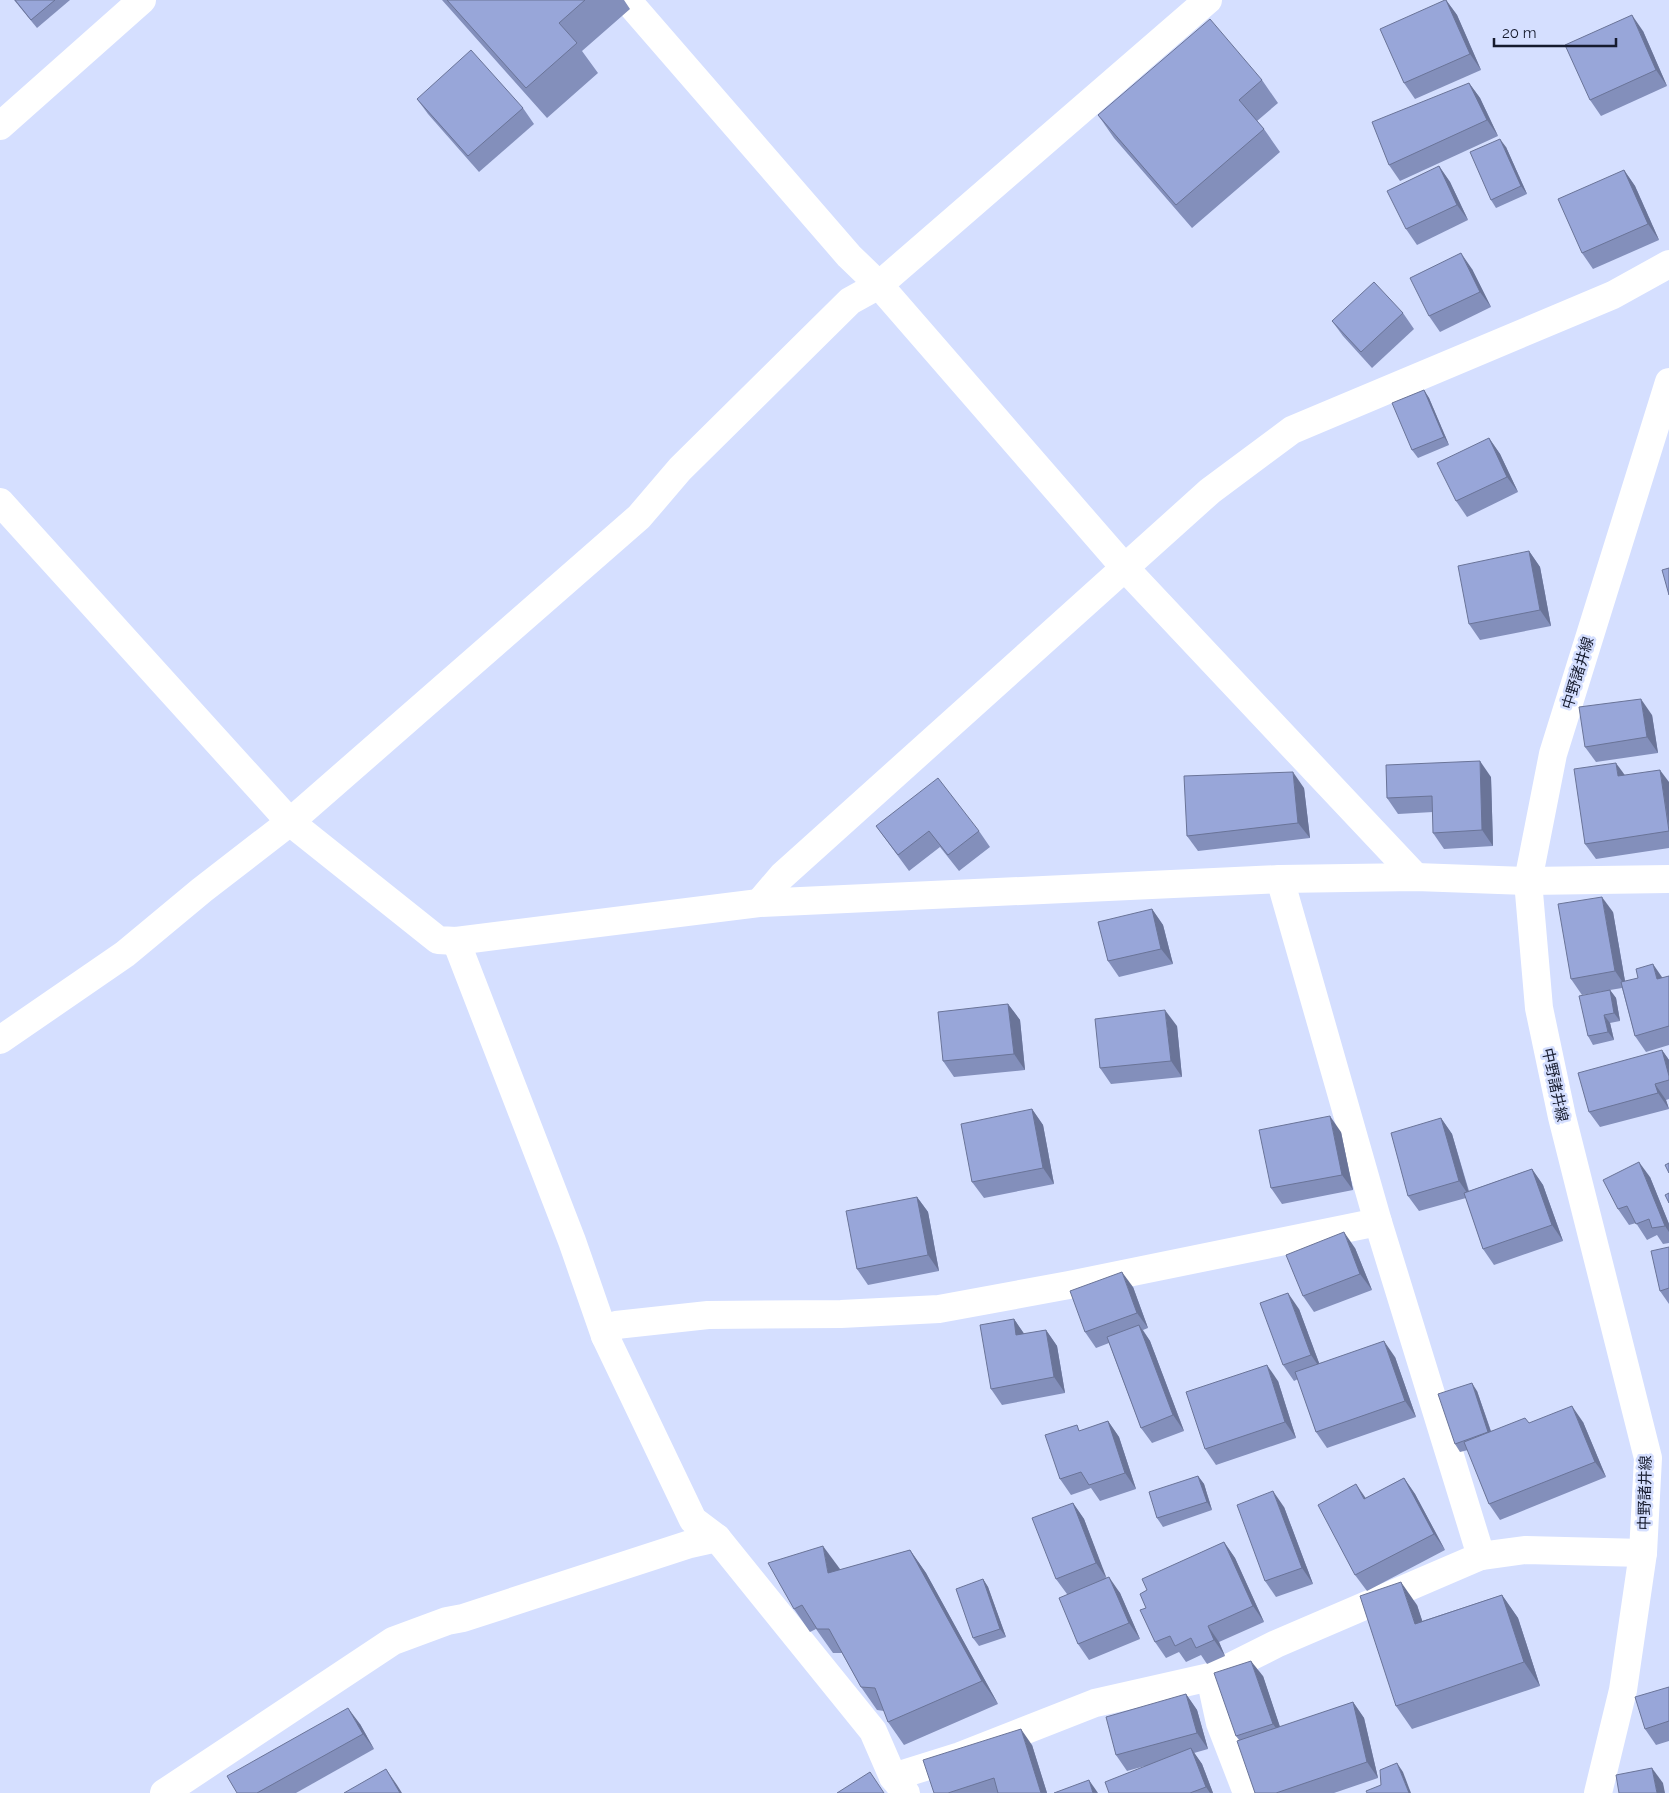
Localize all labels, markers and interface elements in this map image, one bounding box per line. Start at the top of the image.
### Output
scale bar [1494,15,1616,47]
text: 20 m [1502,24,1537,42]
street label: 中野諸井線 [1558,634,1598,712]
street label: 中野諸井線 [1538,1046,1572,1124]
street label: 中野諸井線 [1635,1455,1655,1531]

